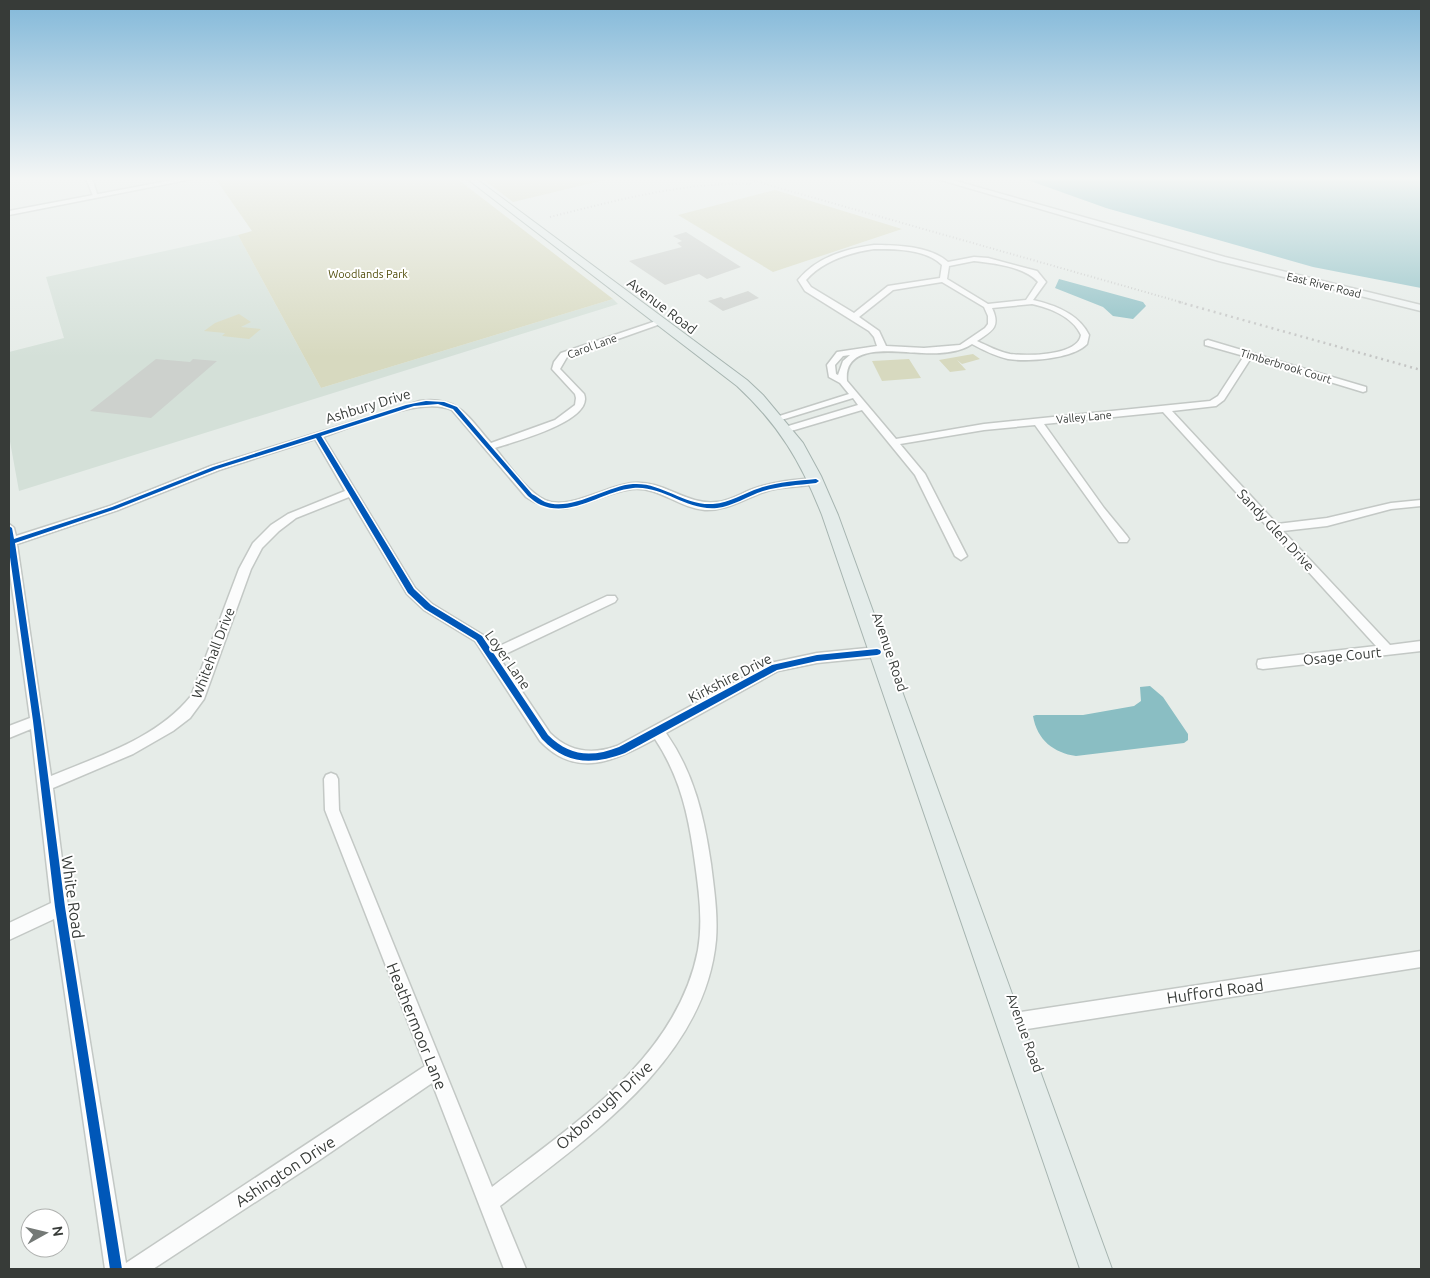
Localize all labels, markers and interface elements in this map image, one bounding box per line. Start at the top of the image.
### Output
park label: Woodlands Park [328,268,408,280]
street label: East River Road [1285,270,1363,300]
street label: Avenue Road [624,275,700,337]
street label: Carol Lane [566,331,618,361]
street label: Timberbrook Court [1239,346,1334,386]
street label: Ashbury Drive [323,385,413,427]
street label: Valley Lane [1056,409,1112,425]
street label: Sandy Glen Drive [1234,486,1318,574]
street label: Whitehall Drive [188,605,238,701]
street label: Avenue Road [869,610,911,694]
street label: Loyer Lane [482,627,534,693]
street label: Osage Court [1302,644,1382,668]
street label: Kirkshire Drive [686,650,774,706]
street label: White Road [58,854,88,940]
street label: Heathermoor Lane [383,960,451,1092]
street label: Hufford Road [1165,975,1265,1007]
street label: Avenue Road [1003,991,1047,1075]
street label: Oxborough Drive [552,1057,656,1153]
street label: Ashington Drive [232,1132,338,1210]
north arrow [20,1208,70,1258]
text: N [49,1225,67,1237]

